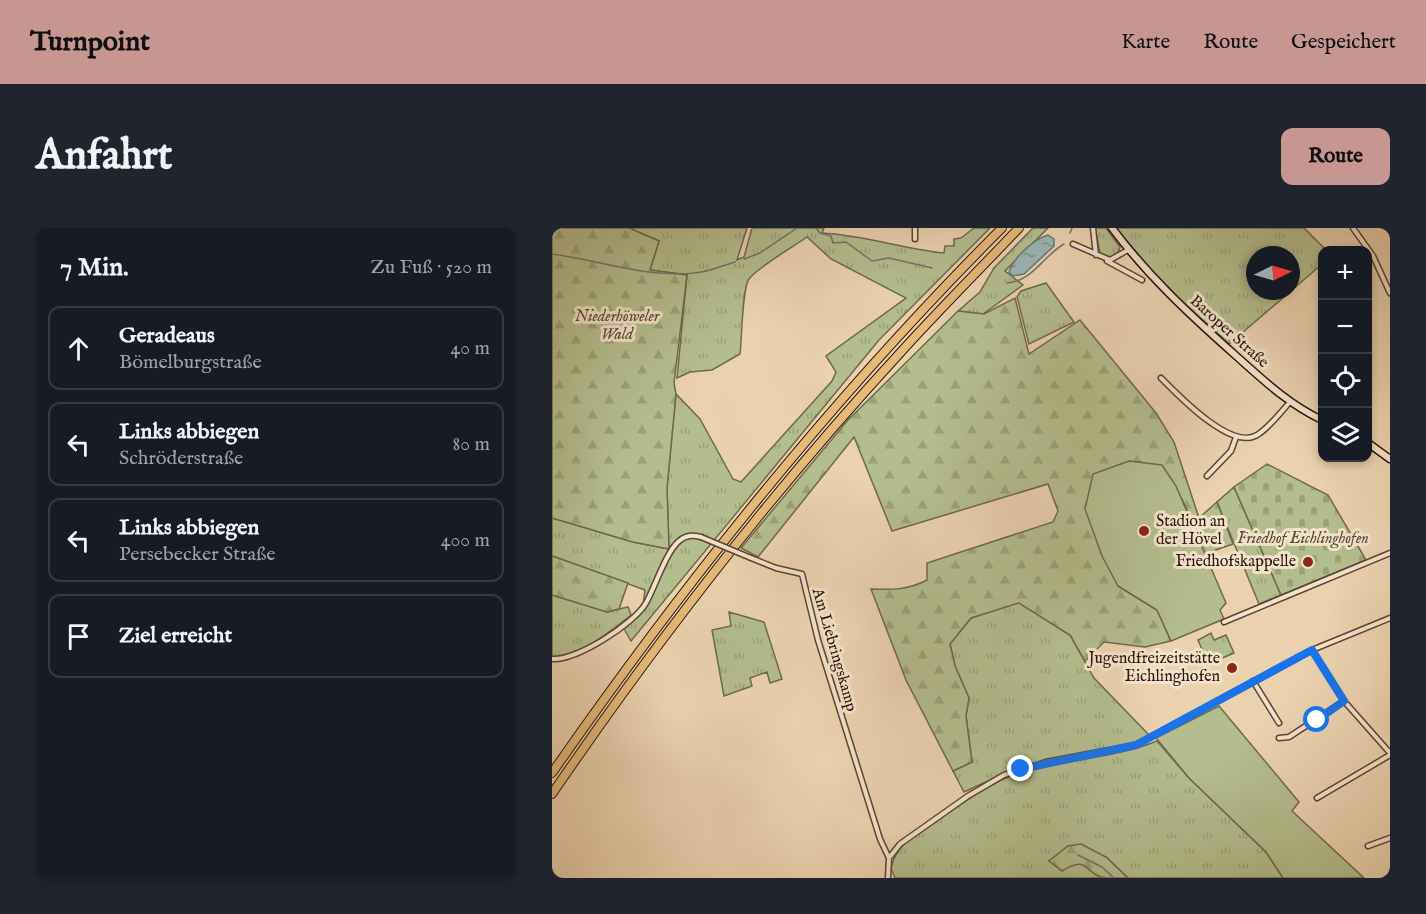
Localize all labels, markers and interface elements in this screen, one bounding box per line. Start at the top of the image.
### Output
text: Turnpoint [30,25,150,60]
text: Karte [1121,29,1170,56]
text: Route [1203,29,1258,56]
text: Gespeichert [1291,29,1396,56]
button: Route [1281,128,1390,185]
text: Anfahrt [36,130,172,183]
north arrow [1246,246,1300,300]
map controls [1318,246,1372,462]
button: + [1318,246,1372,300]
text: 7 Min. [60,251,129,284]
text: Zu Fuß · 520 m [371,255,492,280]
street label: Baroper Straße [1185,291,1273,373]
button: − [1318,300,1372,354]
park label: Niederhöweler Wald [575,307,661,345]
text: Geradeaus [119,322,215,350]
icon: ahead [62,332,95,365]
text: 40 m [451,336,490,361]
text: Bömelburgstraße [119,350,262,375]
button: locate [1318,354,1372,408]
button: layers [1318,408,1372,462]
text: Links abbiegen [119,418,259,446]
icon: left [62,428,95,461]
text: 80 m [453,432,490,457]
text: Schröderstraße [119,446,243,471]
place label: Stadion an der Hövel [1156,512,1226,550]
text: Links abbiegen [119,514,259,542]
icon: left [62,524,95,557]
marker: Stadion an der Hövel [1137,524,1151,538]
text: 400 m [441,528,490,553]
park label: Friedhof Eichlinghofen [1237,529,1369,549]
text: Persebecker Straße [119,542,276,567]
place label: Friedhofskappelle [1175,552,1296,572]
marker: Friedhofskappelle [1301,555,1315,569]
street label: Am Liebringskamp [807,585,861,714]
icon: arrive [62,620,95,653]
text: Ziel erreicht [119,622,232,650]
place label: Jugendfreizeitstätte Eichlinghofen [1086,649,1220,687]
marker: Jugendfreizeitstätte Eichlinghofen [1225,661,1239,675]
route start [1303,706,1329,732]
route end [1007,755,1033,781]

